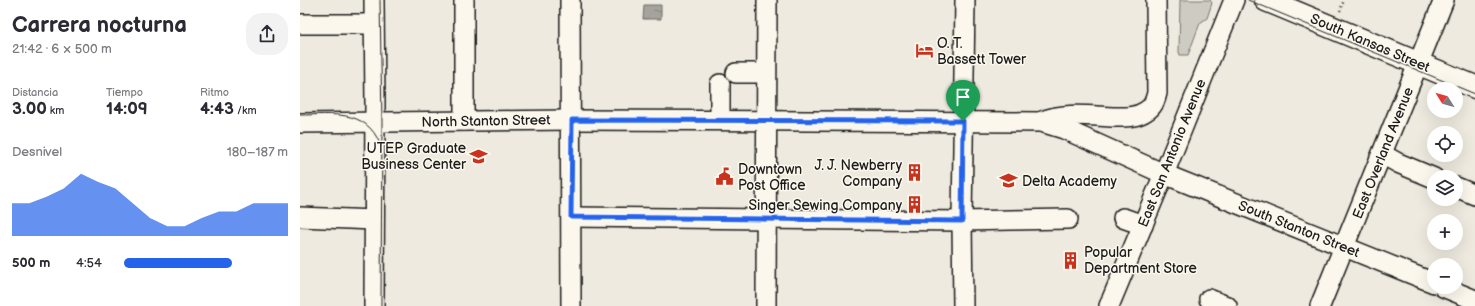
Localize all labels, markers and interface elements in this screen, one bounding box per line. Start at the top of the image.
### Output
street label: South Kansas Street [1308,10,1433,76]
text: Carrera nocturna [12,12,187,39]
button: share [246,13,288,55]
place label: O. T. Bassett Tower [937,35,1027,68]
text: 21:42 · 6 × 500 m [12,41,112,57]
hotel icon: O. T. Bassett Tower [914,41,934,61]
street label: East San Antonio Avenue [1135,77,1209,229]
pin [946,80,980,121]
north arrow [1427,82,1463,118]
map controls [1427,82,1463,294]
street label: East Overland Avenue [1349,85,1417,221]
text: Distancia [12,86,58,99]
text: Tiempo [106,86,143,99]
text: Ritmo [200,86,229,99]
icon: arrive [952,86,974,108]
text: 3.00 [12,99,47,119]
text: 14:09 [106,99,148,119]
text: 4:43 [200,99,234,119]
text: km [47,104,64,117]
text: /km [234,104,256,117]
street label: North Stanton Street [421,111,551,131]
button: locate [1427,126,1463,162]
place label: UTEP Graduate Business Center [361,140,467,173]
text: Desnivel [12,144,62,160]
text: 180–187 m [227,144,288,160]
school or university icon: UTEP Graduate Business Center [469,146,489,166]
place label: J. J. Newberry Company [814,157,903,190]
place label: Downtown Post Office [738,161,806,194]
building icon: J. J. Newberry Company [905,163,925,183]
public building icon: Downtown Post Office [715,167,735,187]
button: layers [1427,170,1463,206]
school or university icon: Delta Academy [999,171,1019,191]
place label: Delta Academy [1022,173,1118,190]
building icon: Singer Sewing Company [905,195,925,215]
place label: Singer Sewing Company [748,197,903,214]
street label: South Stanton Street [1236,197,1363,261]
button: + [1427,214,1463,250]
place label: Popular Department Store [1084,244,1197,277]
building icon: Popular Department Store [1061,250,1081,270]
text: 500 m [12,255,50,271]
text: 4:54 [76,255,102,271]
button: − [1427,258,1463,294]

